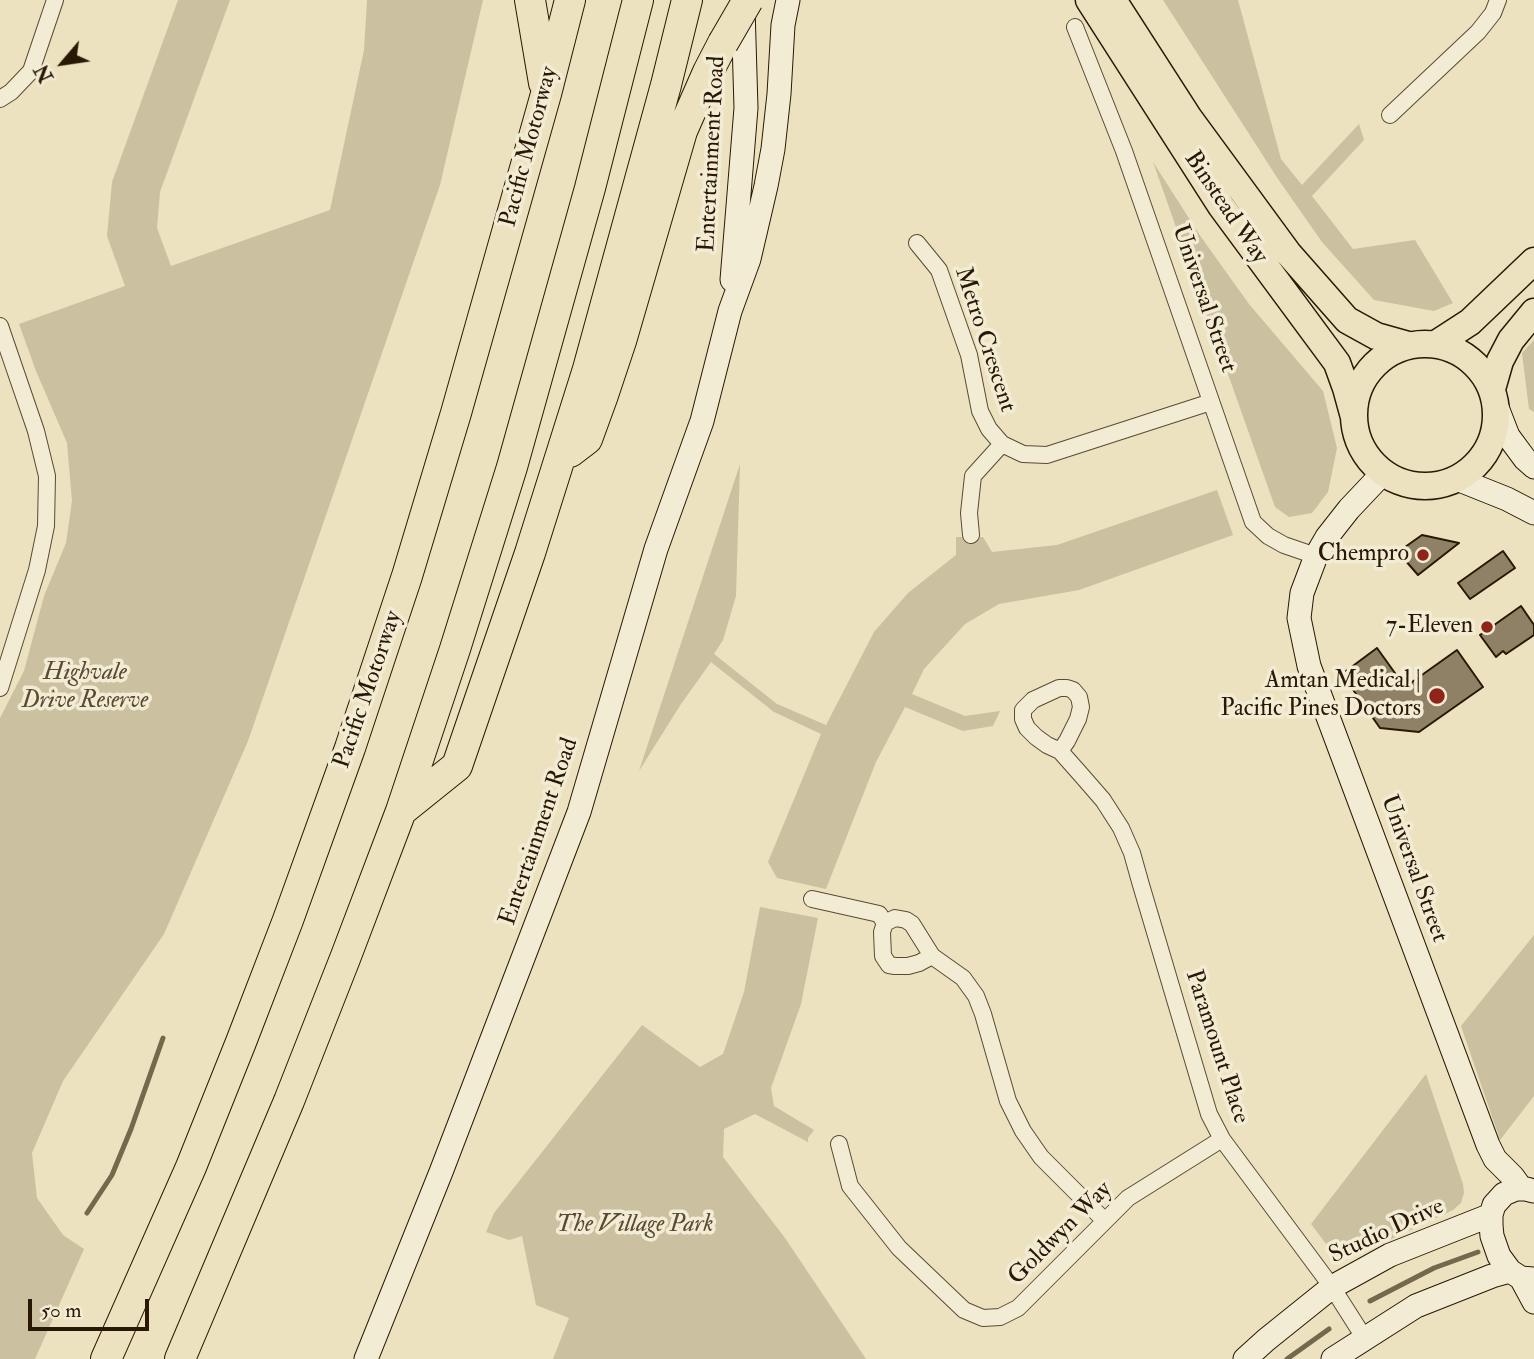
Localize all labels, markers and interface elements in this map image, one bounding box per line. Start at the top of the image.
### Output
north arrow [28,28,98,98]
street label: Entertainment Road [693,55,733,253]
text: N [30,60,59,86]
street label: Pacific Motorway [495,64,565,230]
street label: Binstead Way [1177,146,1273,270]
street label: Universal Street [1164,221,1242,377]
street label: Metro Crescent [947,264,1021,416]
place label: Chempro [1318,541,1409,569]
marker: Chempro [1415,547,1431,563]
street label: Pacific Motorway [329,607,409,773]
place label: 7-Eleven [1386,613,1473,641]
marker: 7-Eleven [1479,619,1495,635]
park label: Highvale Drive Reserve [22,660,148,716]
place label: Amtan Medical | Pacific Pines Doctors [1220,668,1421,724]
marker: Amtan Medical | Pacific Pines Doctors [1427,686,1447,706]
street label: Entertainment Road [494,734,586,930]
street label: Universal Street [1373,792,1453,946]
street label: Paramount Place [1178,967,1254,1127]
street label: Goldwyn Way [1003,1176,1119,1292]
street label: Studio Drive [1325,1193,1449,1271]
park label: The Village Park [557,1212,713,1240]
scale bar [32,1286,152,1330]
text: 50 m [41,1297,82,1324]

